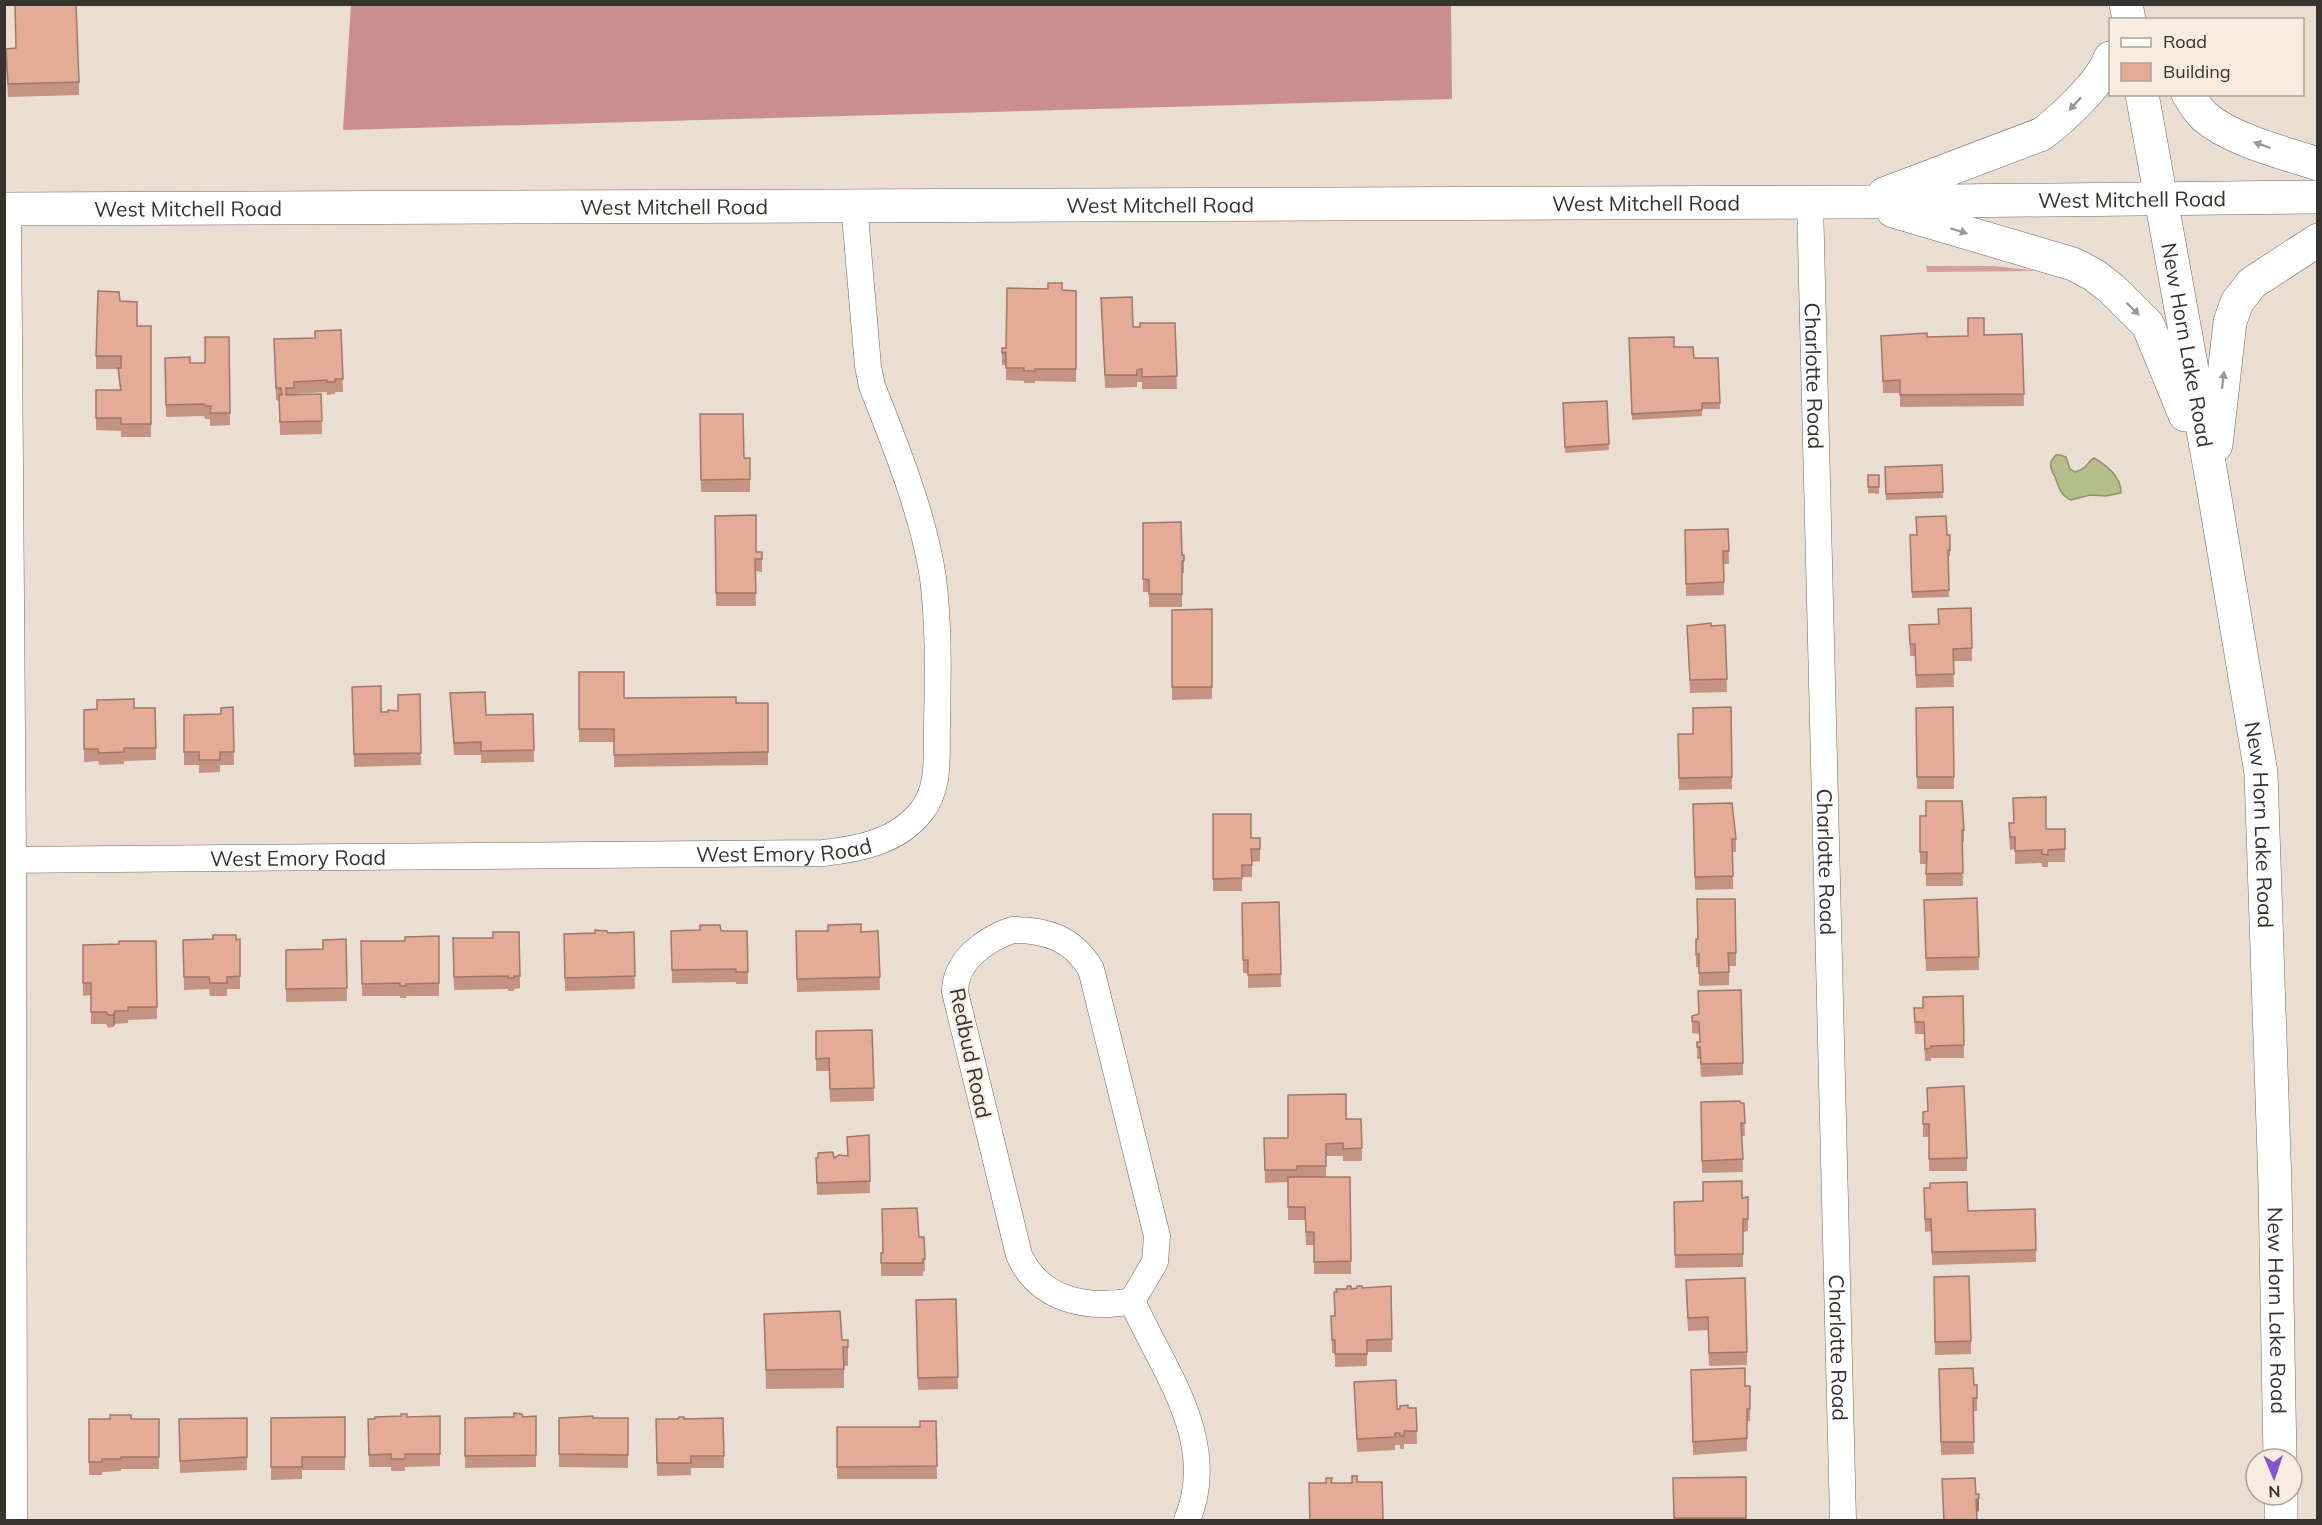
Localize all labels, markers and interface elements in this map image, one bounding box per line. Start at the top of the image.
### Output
legend [2109,18,2304,96]
text: Road [2163,30,2207,53]
text: Building [2163,60,2231,83]
one-way arrow [2069,96,2082,111]
one-way arrow [2253,139,2271,149]
street label: West Mitchell Road [2038,185,2226,213]
street label: West Mitchell Road [1552,189,1740,216]
street label: West Mitchell Road [1066,191,1254,218]
street label: West Mitchell Road [580,193,768,220]
street label: West Mitchell Road [94,195,282,222]
one-way arrow [1950,227,1968,236]
street label: New Horn Lake Road [2156,241,2219,449]
street label: Charlotte Road [1800,302,1829,450]
one-way arrow [2125,302,2139,316]
one-way arrow [2219,371,2228,390]
street label: New Horn Lake Road [2240,720,2279,929]
street label: Charlotte Road [1812,788,1841,935]
street label: West Emory Road [696,832,874,867]
street label: West Emory Road [210,844,386,871]
street label: Redbud Road [944,985,998,1121]
street label: New Horn Lake Road [2262,1207,2292,1414]
street label: Charlotte Road [1824,1274,1854,1421]
north arrow [2244,1447,2304,1507]
text: N [2268,1482,2281,1502]

